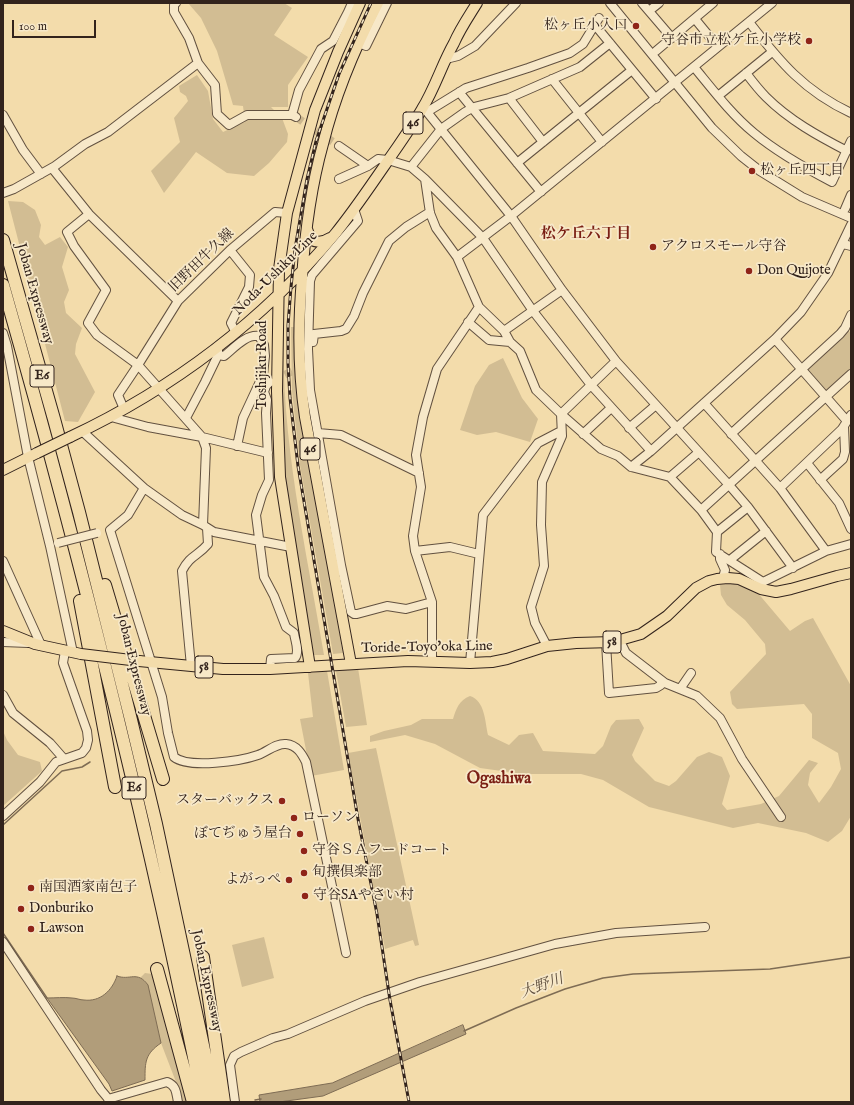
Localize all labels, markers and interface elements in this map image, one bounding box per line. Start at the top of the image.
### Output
scale bar [14,12,98,38]
place label: 松ヶ丘小入口 [544,18,628,34]
text: 100 m [19,19,47,34]
marker: 松ヶ丘小入口 [631,21,641,31]
place label: 守谷市立松ケ丘小学校 [661,33,801,49]
marker: 守谷市立松ケ丘小学校 [804,36,814,46]
road number: 46 [403,112,423,134]
place label: 松ヶ丘四丁目 [760,163,844,179]
marker: 松ヶ丘四丁目 [747,166,757,176]
street label: 旧野田牛久線 [166,226,238,296]
district label: 松ケ丘六丁目 [541,226,631,244]
street label: Noda-Ushiku Line [230,228,322,320]
place label: アクロスモール守谷 [661,239,786,255]
street label: Joban Expressway [12,242,56,346]
marker: アクロスモール守谷 [648,242,658,252]
place label: Don Quijote [757,263,831,279]
marker: Don Quijote [744,266,754,276]
street label: Toshijiku Road [255,320,271,410]
road number: E6 [30,365,54,387]
road number: 46 [300,438,320,460]
street label: Joban Expressway [112,612,154,718]
road number: 58 [603,631,621,653]
street label: Toride-Toyo'oka Line [361,638,493,658]
road number: 58 [195,656,213,678]
district label: Ogashiwa [467,770,531,790]
road number: E6 [122,777,146,799]
place label: スターバックス [176,793,274,809]
marker: スターバックス [277,796,287,806]
place label: ローソン [302,810,358,826]
marker: ローソン [289,813,299,823]
place label: ぼてぢゅう屋台 [194,826,292,842]
marker: ぼてぢゅう屋台 [295,829,305,839]
place label: 守谷ＳＡフードコート [312,843,452,859]
marker: 守谷ＳＡフードコート [299,846,309,856]
place label: 旬撰倶楽部 [312,865,382,881]
marker: 旬撰倶楽部 [299,868,309,878]
place label: よがっぺ [225,872,281,888]
marker: よがっぺ [284,875,294,885]
place label: 南国酒家南包子 [39,880,137,896]
marker: 南国酒家南包子 [26,883,36,893]
place label: 守谷SAやさい村 [313,888,414,904]
marker: 守谷SAやさい村 [300,891,310,901]
place label: Donburiko [29,901,94,917]
marker: Donburiko [16,904,26,914]
place label: Lawson [39,921,84,937]
marker: Lawson [26,924,36,934]
street label: Joban Expressway [187,928,225,1034]
water label: 大野川 [518,971,566,1003]

